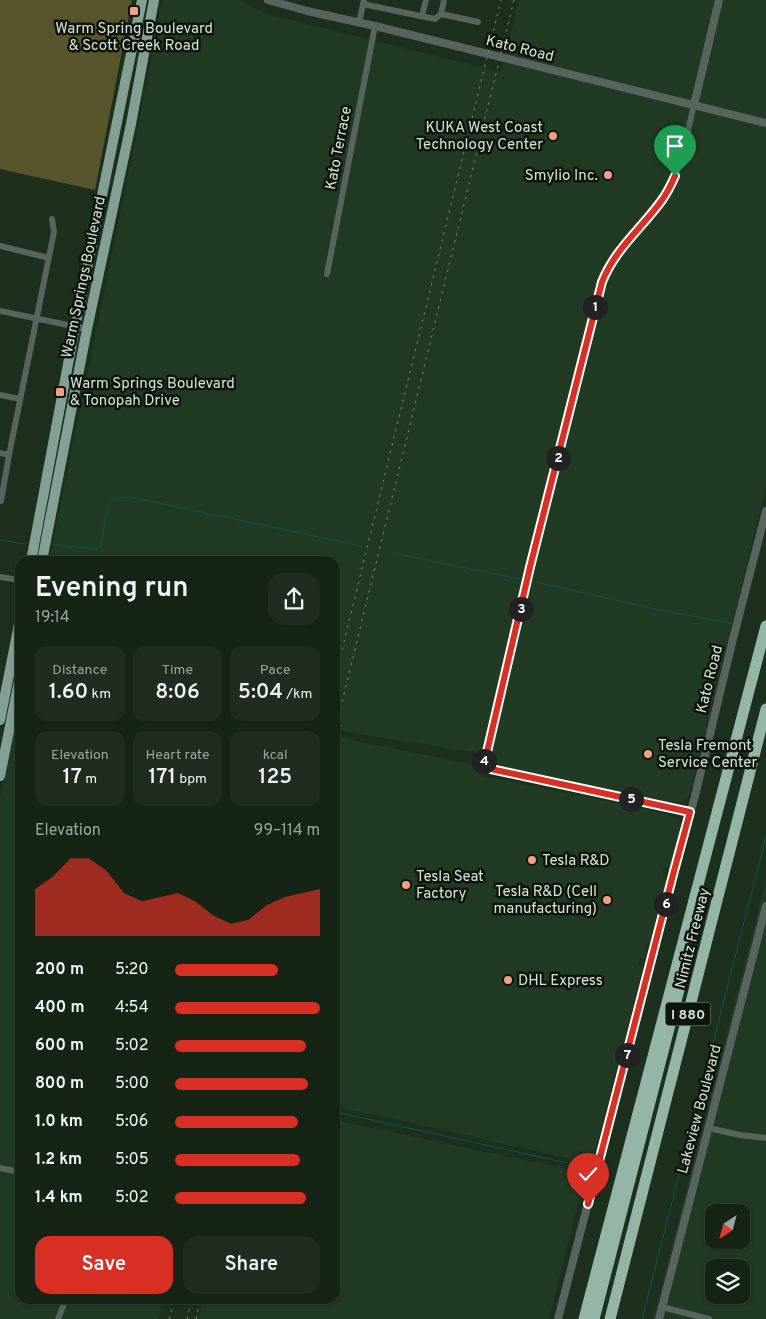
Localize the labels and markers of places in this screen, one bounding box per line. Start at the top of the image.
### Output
marker: Warm Spring Boulevard & Scott Creek Road [128,5,140,17]
place label: Warm Spring Boulevard & Scott Creek Road [55,20,213,56]
place label: KUKA West Coast Technology Center [416,119,543,155]
pin [654,125,696,176]
marker: KUKA West Coast Technology Center [547,130,559,142]
place label: Smylio Inc. [525,167,598,186]
marker: Smylio Inc. [602,169,614,181]
pin: 1 [582,294,608,320]
place label: Warm Springs Boulevard & Tonopah Drive [70,375,235,411]
marker: Warm Springs Boulevard & Tonopah Drive [54,386,66,398]
pin: 2 [546,446,570,470]
pin: 3 [508,596,534,622]
place label: Tesla Fremont Service Center [658,737,758,773]
pin: 4 [472,748,496,774]
marker: Tesla Fremont Service Center [642,748,654,760]
pin: 5 [618,786,644,812]
place label: Tesla R&D [542,852,610,871]
marker: Tesla R&D [526,854,538,866]
place label: Tesla Seat Factory [416,868,484,904]
marker: Tesla Seat Factory [400,879,412,891]
place label: Tesla R&D (Cell manufacturing) [494,883,597,919]
pin: 6 [654,892,678,916]
marker: Tesla R&D (Cell manufacturing) [601,894,613,906]
place label: DHL Express [518,972,603,991]
marker: DHL Express [502,974,514,986]
pin: 7 [614,1042,640,1068]
pin [567,1153,609,1204]

